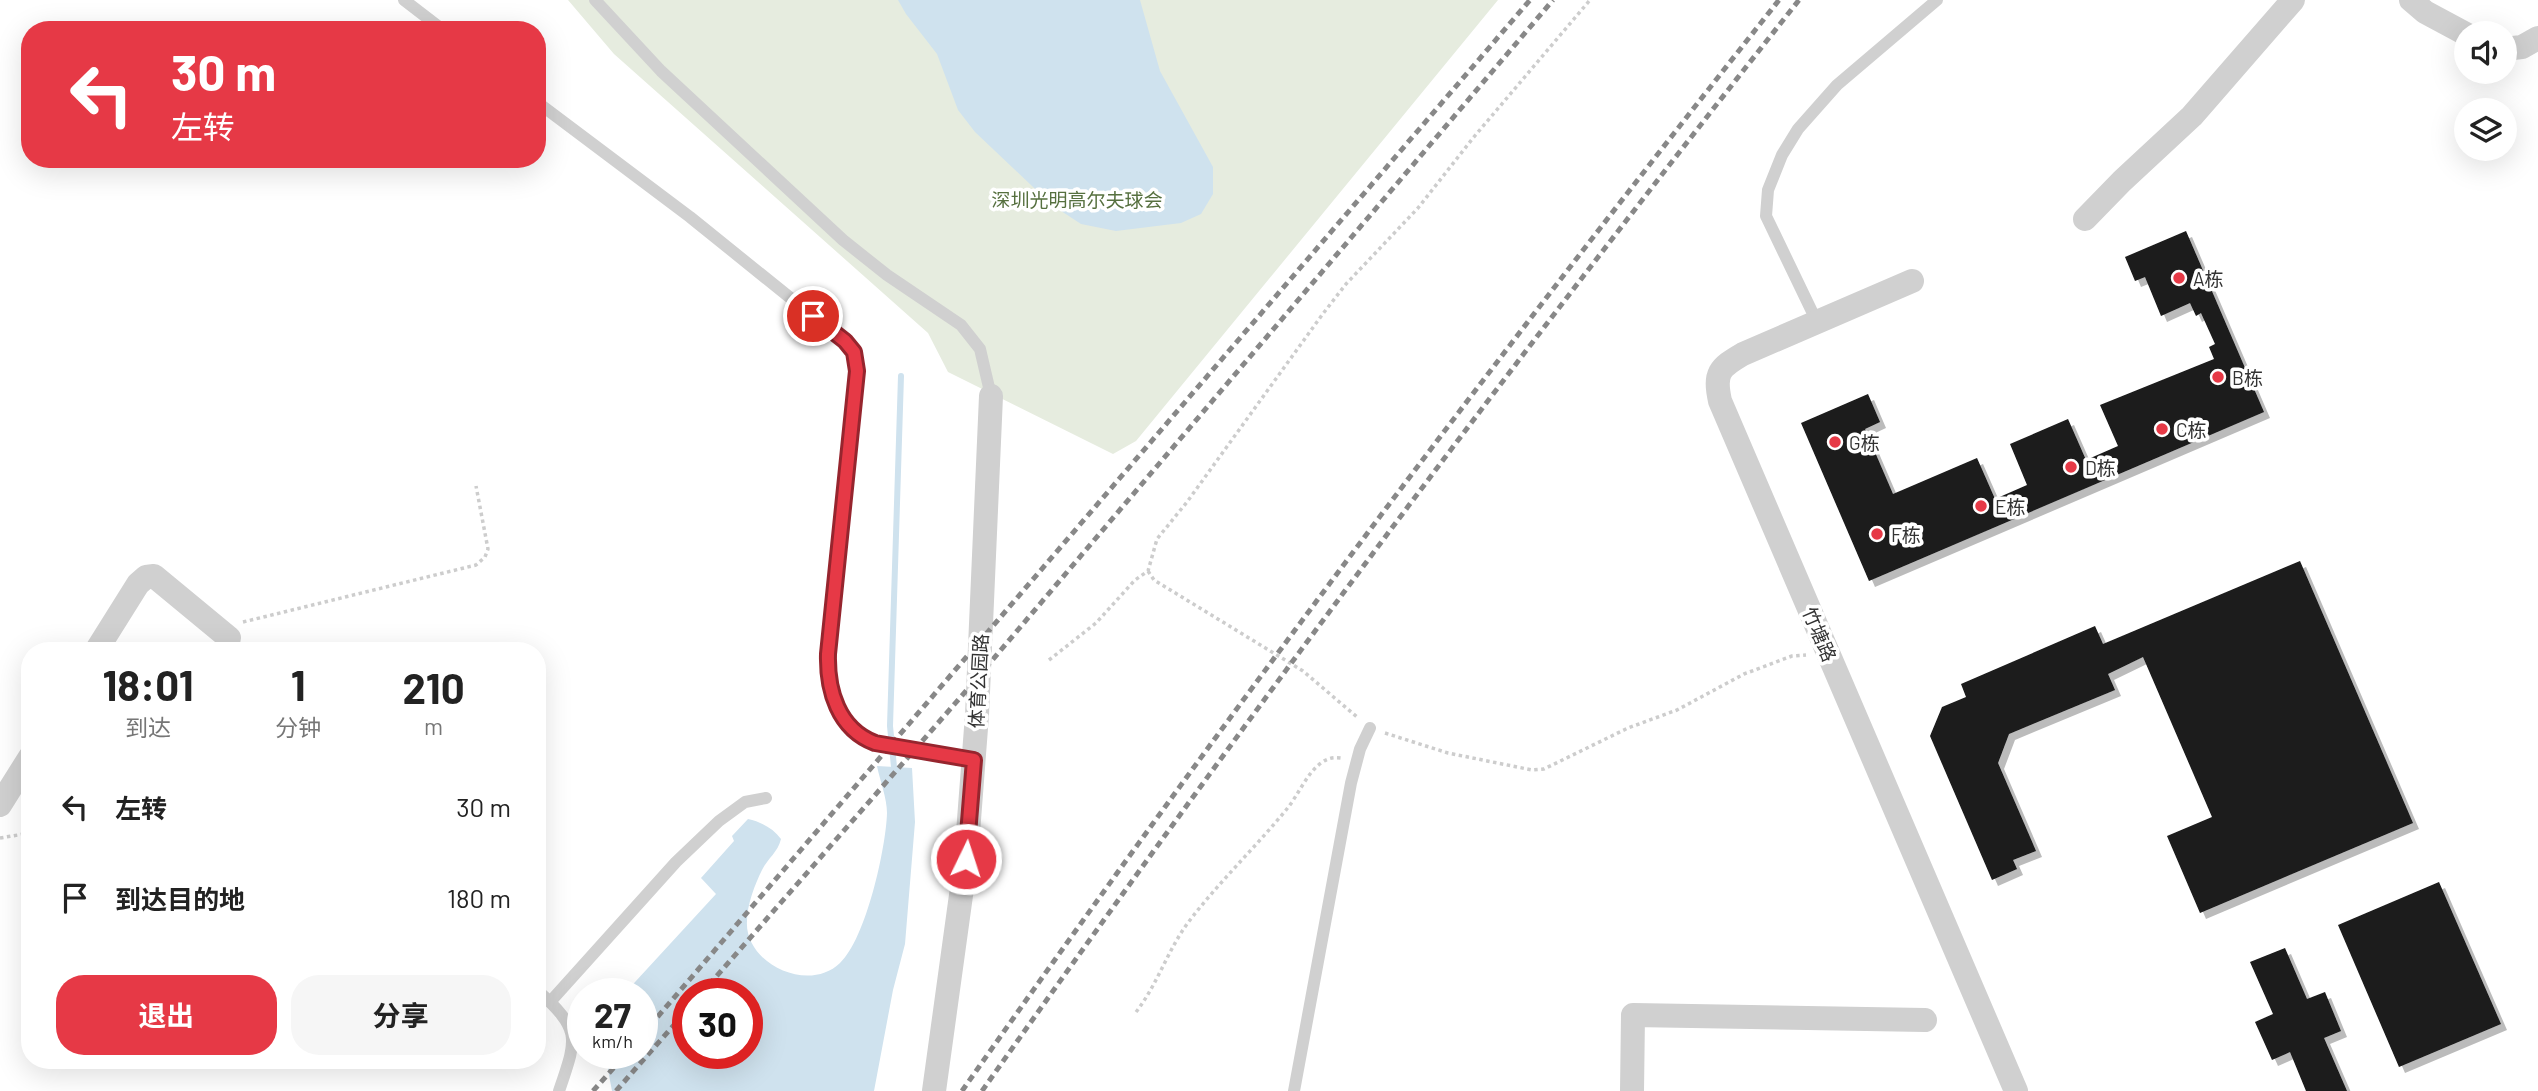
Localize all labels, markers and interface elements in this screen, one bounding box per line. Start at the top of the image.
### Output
map controls [2454,21,2517,161]
button: sound [2454,21,2517,84]
text: 30 m [171,42,276,101]
icon: left [56,49,147,140]
button: layers [2454,98,2517,161]
text: 左转 [171,107,235,145]
park label: 深圳光明高尔夫球会 [991,188,1163,211]
place label: A栋 [2193,267,2224,290]
marker: A栋 [2171,270,2187,286]
pin [783,286,843,346]
icon: arrive [794,297,832,335]
place label: B栋 [2232,366,2263,389]
marker: B栋 [2210,369,2226,385]
place label: C栋 [2176,418,2207,441]
marker: C栋 [2154,421,2170,437]
place label: G栋 [1849,431,1880,454]
marker: G栋 [1827,434,1843,450]
place label: D栋 [2085,456,2116,479]
marker: D栋 [2063,459,2079,475]
place label: E栋 [1995,495,2026,518]
marker: E栋 [1973,498,1989,514]
place label: F栋 [1891,523,1921,546]
marker: F栋 [1869,526,1885,542]
street label: 竹塘路 [1798,603,1842,665]
street label: 体育公园路 [964,633,992,729]
text: 18:01 [102,659,194,709]
text: 1 [291,659,306,709]
text: 210 [403,662,465,712]
text: m [424,712,443,740]
text: 到达 [125,713,171,741]
text: 分钟 [275,713,321,741]
icon: left [56,788,94,826]
text: 30 m [456,791,511,822]
text: 左转 [115,792,167,823]
position arrow [929,822,1003,896]
icon: arrive [56,879,94,917]
text: 180 m [447,882,511,913]
text: 到达目的地 [115,883,245,914]
button: 退出 [56,975,277,1055]
button: 分享 [291,975,511,1055]
speed limit sign: 30 [672,978,763,1069]
text: 27 [594,993,631,1035]
text: km/h [592,1030,633,1052]

